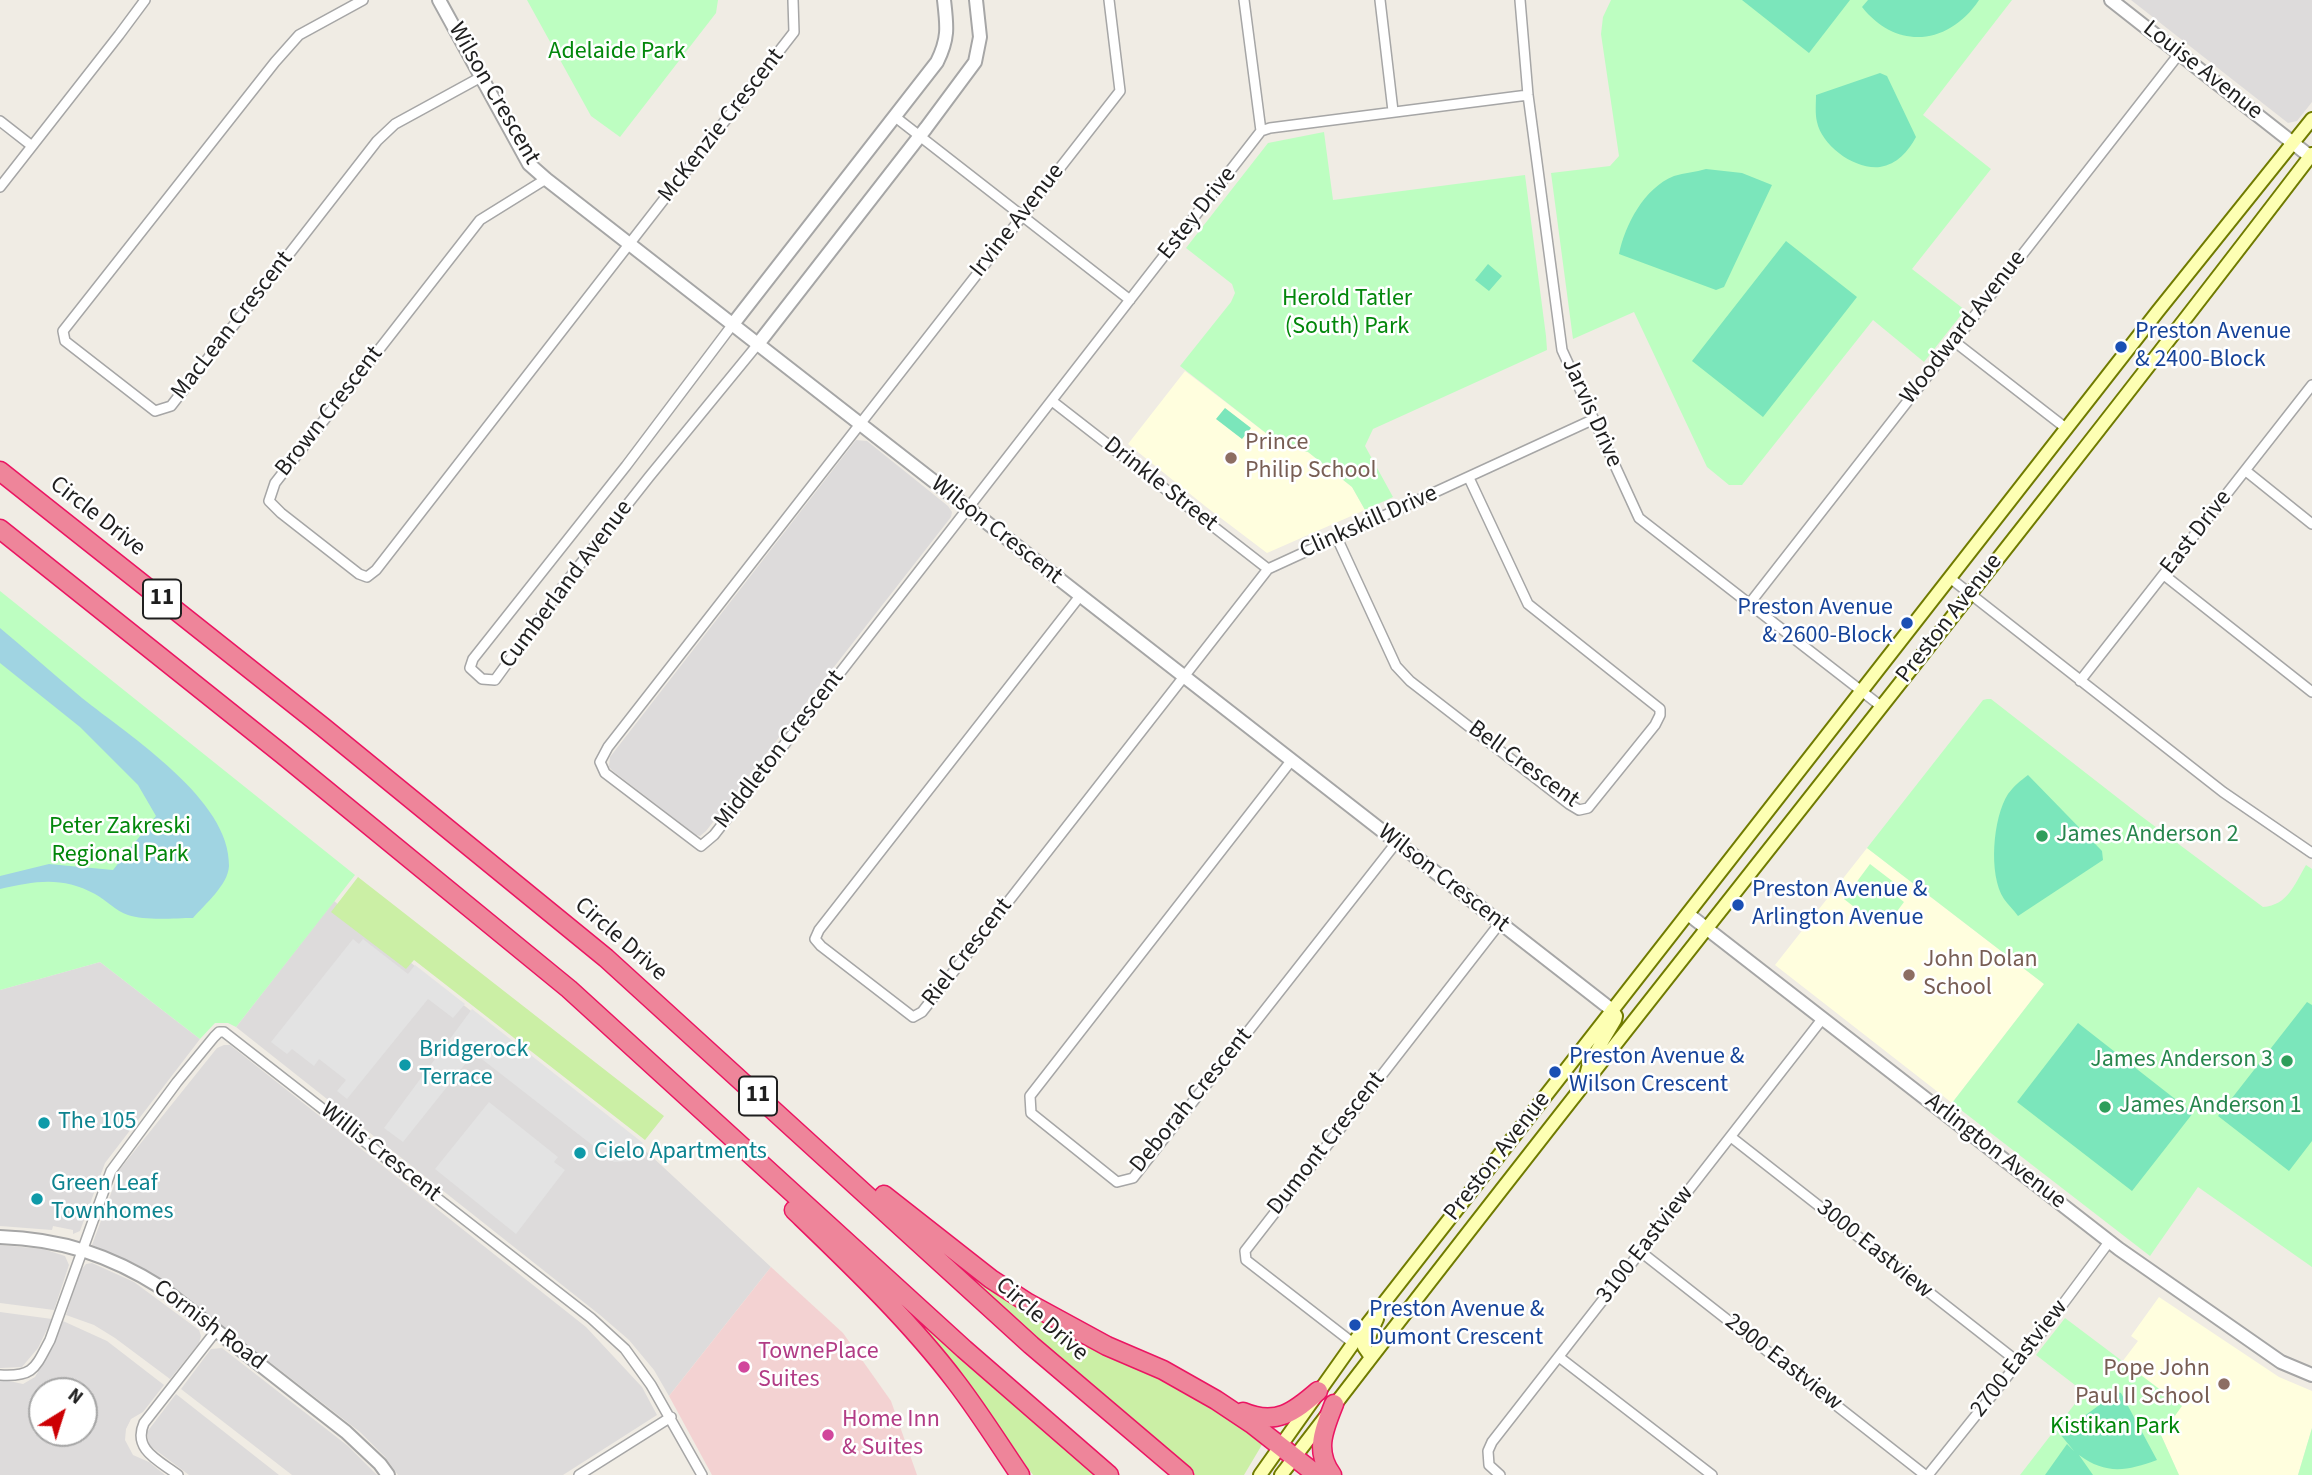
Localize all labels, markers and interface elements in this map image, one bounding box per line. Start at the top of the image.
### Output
street label: Louise Avenue [2136,15,2268,127]
street label: Wilson Crescent [441,18,545,170]
park label: Adelaide Park [548,39,686,67]
street label: McKenzie Crescent [653,43,791,209]
street label: Irvine Avenue [965,158,1071,284]
street label: Estey Drive [1153,162,1243,266]
street label: Woodward Avenue [1895,245,2033,411]
street label: MacLean Crescent [166,246,300,406]
park label: Herold Tatler (South) Park [1282,286,1412,342]
place label: Preston Avenue & 2400-Block [2135,319,2291,375]
marker: Preston Avenue & 2400-Block [2113,339,2129,355]
street label: Brown Crescent [270,341,390,483]
street label: Jarvis Drive [1554,354,1628,472]
place label: Prince Philip School [1245,430,1377,486]
street label: Drinkle Street [1097,431,1223,539]
marker: Prince Philip School [1223,450,1239,466]
street label: Circle Drive [43,471,151,563]
street label: Wilson Crescent [924,471,1068,591]
street label: Clinkskill Drive [1296,480,1442,566]
street label: East Drive [2155,485,2239,581]
street label: Cumberland Avenue [494,495,640,675]
street label: Preston Avenue [1891,549,2009,689]
road number: 11 [143,580,181,618]
place label: Preston Avenue & 2600-Block [1737,595,1893,651]
marker: Preston Avenue & 2600-Block [1899,615,1915,631]
street label: Middleton Crescent [709,665,851,835]
street label: Bell Crescent [1462,715,1584,815]
park label: Peter Zakreski Regional Park [49,814,191,870]
street label: Wilson Crescent [1371,819,1515,939]
place label: James Anderson 2 [2056,822,2239,850]
marker: James Anderson 2 [2034,828,2050,844]
place label: Preston Avenue & Arlington Avenue [1752,877,1927,933]
street label: Circle Drive [568,892,672,988]
street label: Riel Crescent [917,893,1019,1013]
marker: Preston Avenue & Arlington Avenue [1730,897,1746,913]
place label: John Dolan School [1923,947,2038,1003]
marker: John Dolan School [1901,967,1917,983]
street label: Deborah Crescent [1125,1023,1259,1179]
place label: Bridgerock Terrace [419,1037,528,1093]
place label: Preston Avenue & Wilson Crescent [1569,1044,1744,1100]
place label: James Anderson 3 [2090,1047,2273,1075]
marker: James Anderson 3 [2279,1053,2295,1069]
marker: Bridgerock Terrace [397,1057,413,1073]
marker: Preston Avenue & Wilson Crescent [1547,1064,1563,1080]
street label: Dumont Crescent [1262,1067,1392,1221]
road number: 11 [739,1077,777,1116]
street label: Preston Avenue [1439,1087,1557,1227]
street label: Arlington Avenue [1919,1088,2071,1216]
place label: James Anderson 1 [2119,1093,2302,1121]
street label: Willis Crescent [314,1097,446,1209]
marker: James Anderson 1 [2097,1099,2113,1115]
place label: The 105 [58,1109,136,1137]
marker: The 105 [36,1115,52,1131]
place label: Cielo Apartments [594,1139,767,1167]
marker: Cielo Apartments [572,1145,588,1161]
place label: Green Leaf Townhomes [51,1171,174,1227]
street label: 3100 Eastview [1591,1180,1701,1310]
marker: Green Leaf Townhomes [29,1191,45,1207]
street label: 3000 Eastview [1810,1194,1938,1306]
street label: Circle Drive [989,1272,1093,1368]
street label: Cornish Road [147,1274,271,1378]
street label: 2700 Eastview [1965,1294,2075,1424]
place label: Preston Avenue & Dumont Crescent [1369,1297,1544,1353]
street label: 2900 Eastview [1718,1308,1848,1418]
marker: Preston Avenue & Dumont Crescent [1347,1317,1363,1333]
place label: TownePlace Suites [758,1339,879,1395]
place label: Pope John Paul II School [2075,1356,2210,1412]
marker: TownePlace Suites [736,1359,752,1375]
marker: Pope John Paul II School [2216,1376,2232,1392]
north arrow [28,1377,98,1447]
text: N [62,1382,88,1411]
place label: Home Inn & Suites [842,1407,940,1463]
park label: Kistikan Park [2050,1414,2180,1442]
marker: Home Inn & Suites [820,1427,836,1443]

